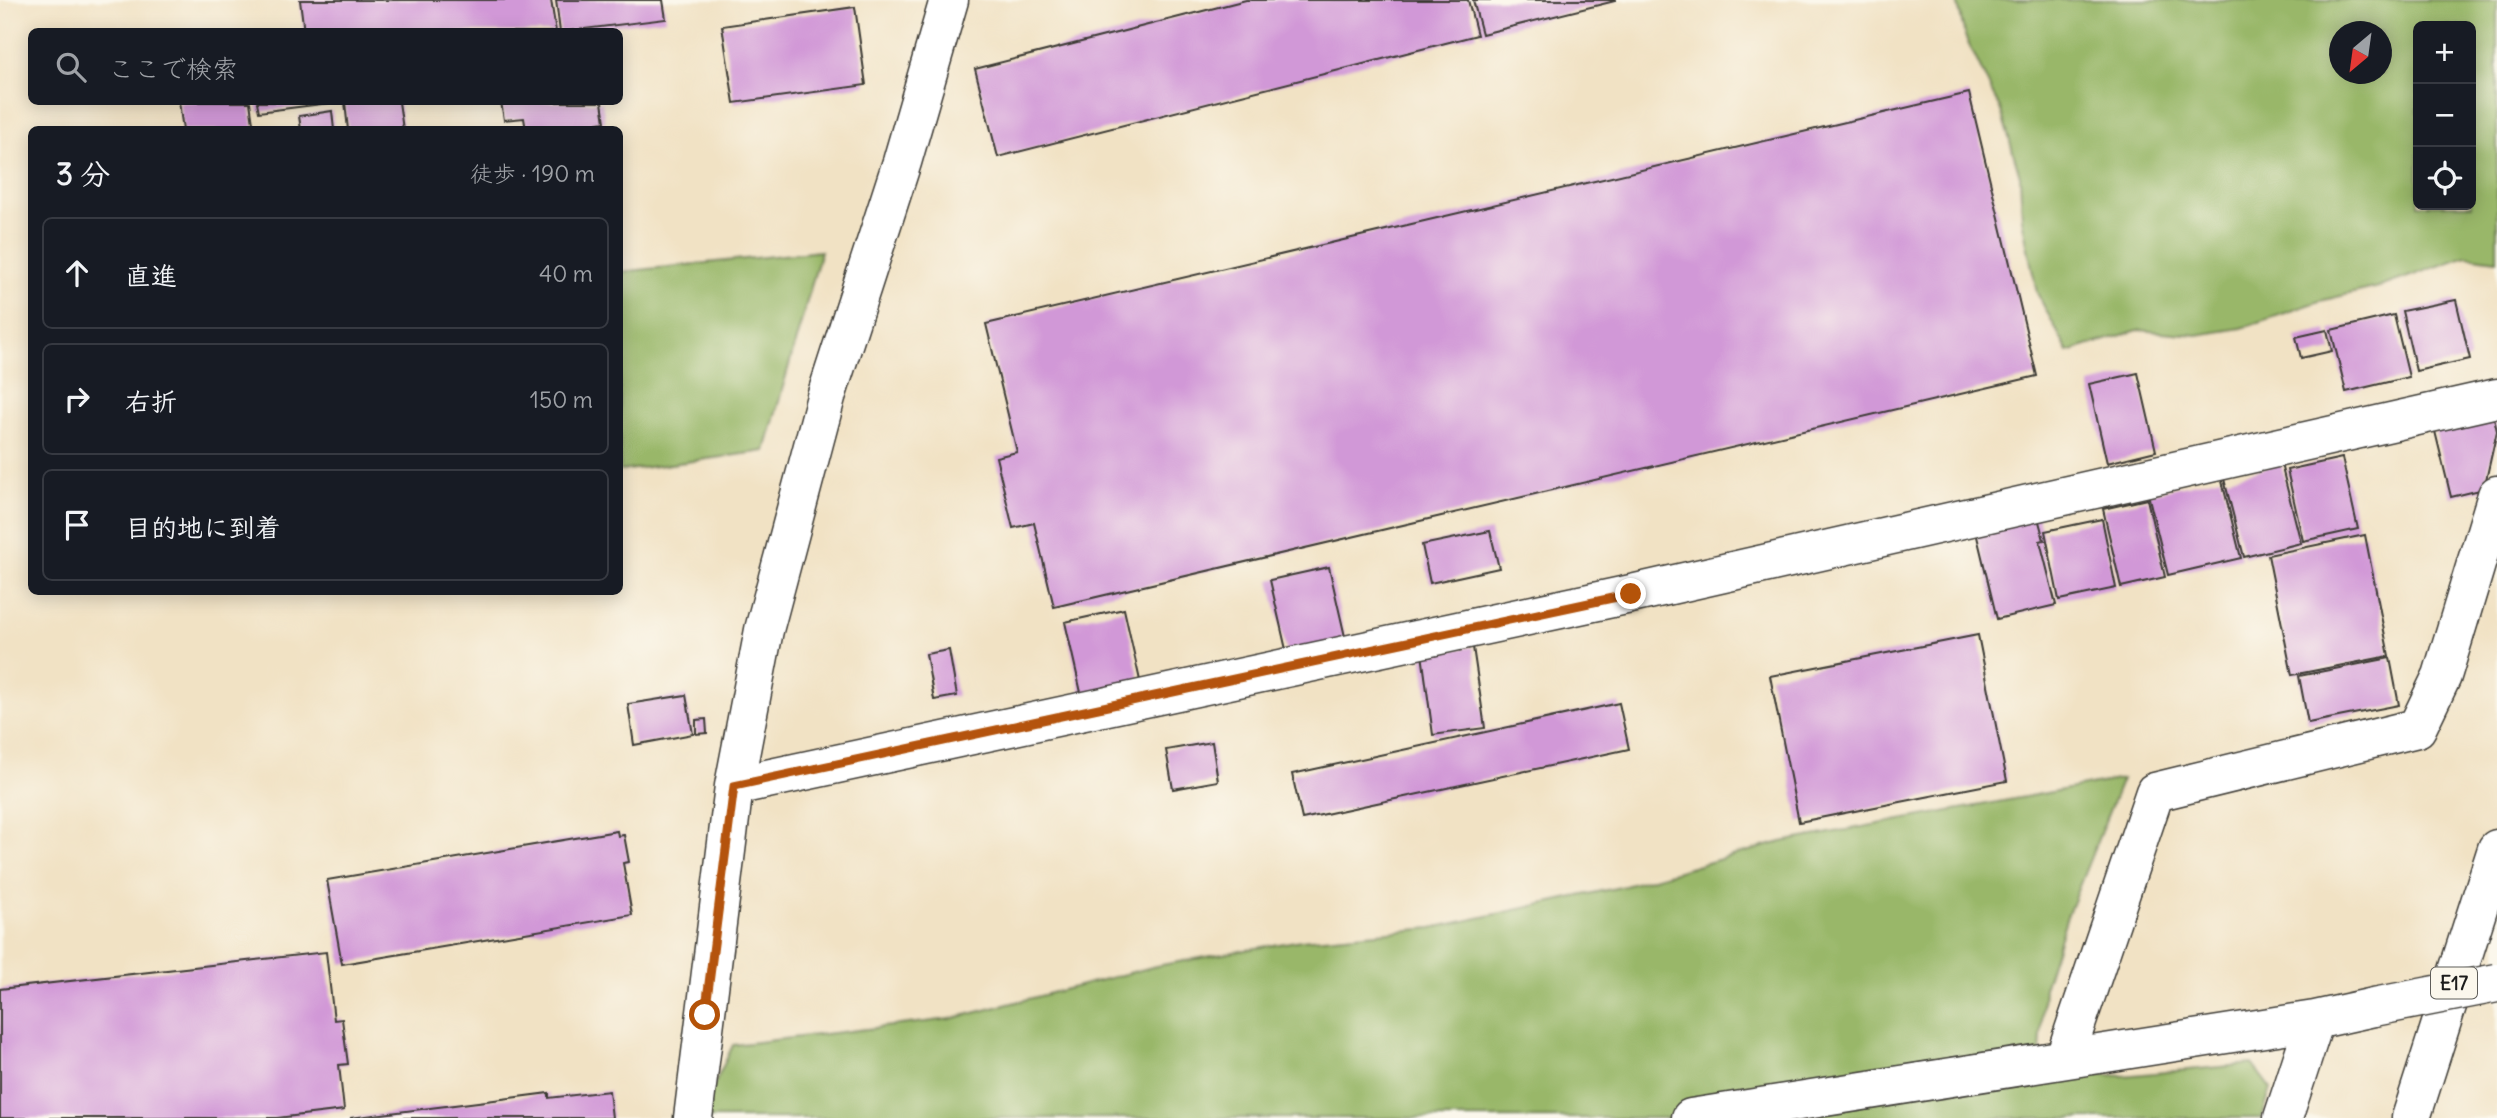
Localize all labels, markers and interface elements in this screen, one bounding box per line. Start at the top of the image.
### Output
north arrow [2329,21,2392,84]
map controls [2413,21,2476,210]
button: + [2413,21,2476,84]
search box [28,28,623,105]
icon: search [52,48,90,86]
text: ここで検索 [108,52,238,85]
button: − [2413,84,2476,147]
button: locate [2413,147,2476,210]
text: 3 分 [56,155,110,193]
text: 徒歩 · 190 m [470,159,595,188]
icon: ahead [58,254,96,292]
text: 直進 [125,259,177,292]
text: 40 m [539,259,593,288]
icon: right [58,380,96,418]
text: 右折 [125,385,177,418]
text: 150 m [530,385,593,414]
icon: arrive [58,506,96,544]
text: 目的地に到着 [125,511,281,544]
route end [1615,578,1646,609]
road number: E17 [2431,967,2477,998]
route start [689,999,720,1030]

